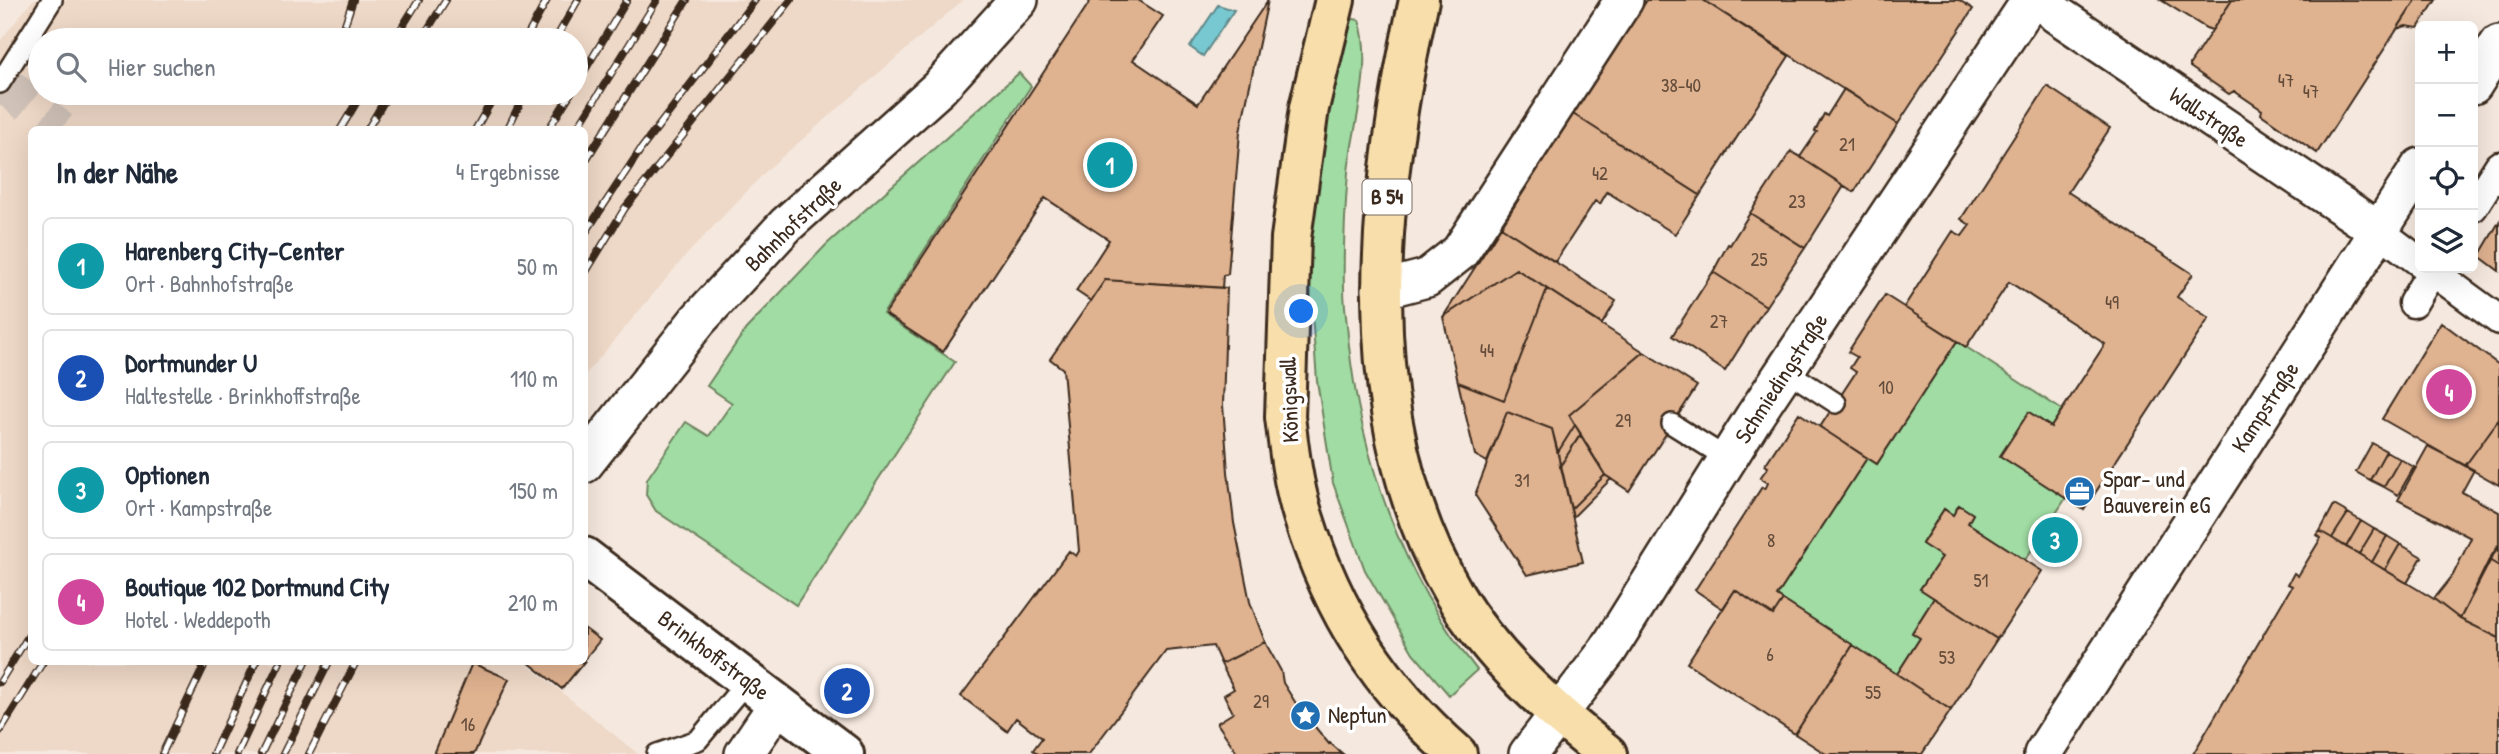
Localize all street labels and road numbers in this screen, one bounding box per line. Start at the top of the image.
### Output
street label: Wallstraße [2164,79,2255,154]
street label: Bahnhofstraße [737,169,848,278]
road number: B 54 [1362,180,1412,214]
street label: Schmiedingstraße [1727,306,1834,449]
street label: Kampstraße [2224,355,2305,458]
street label: Königswall [1271,356,1305,443]
street label: Brinkhoffstraße [652,602,777,707]

